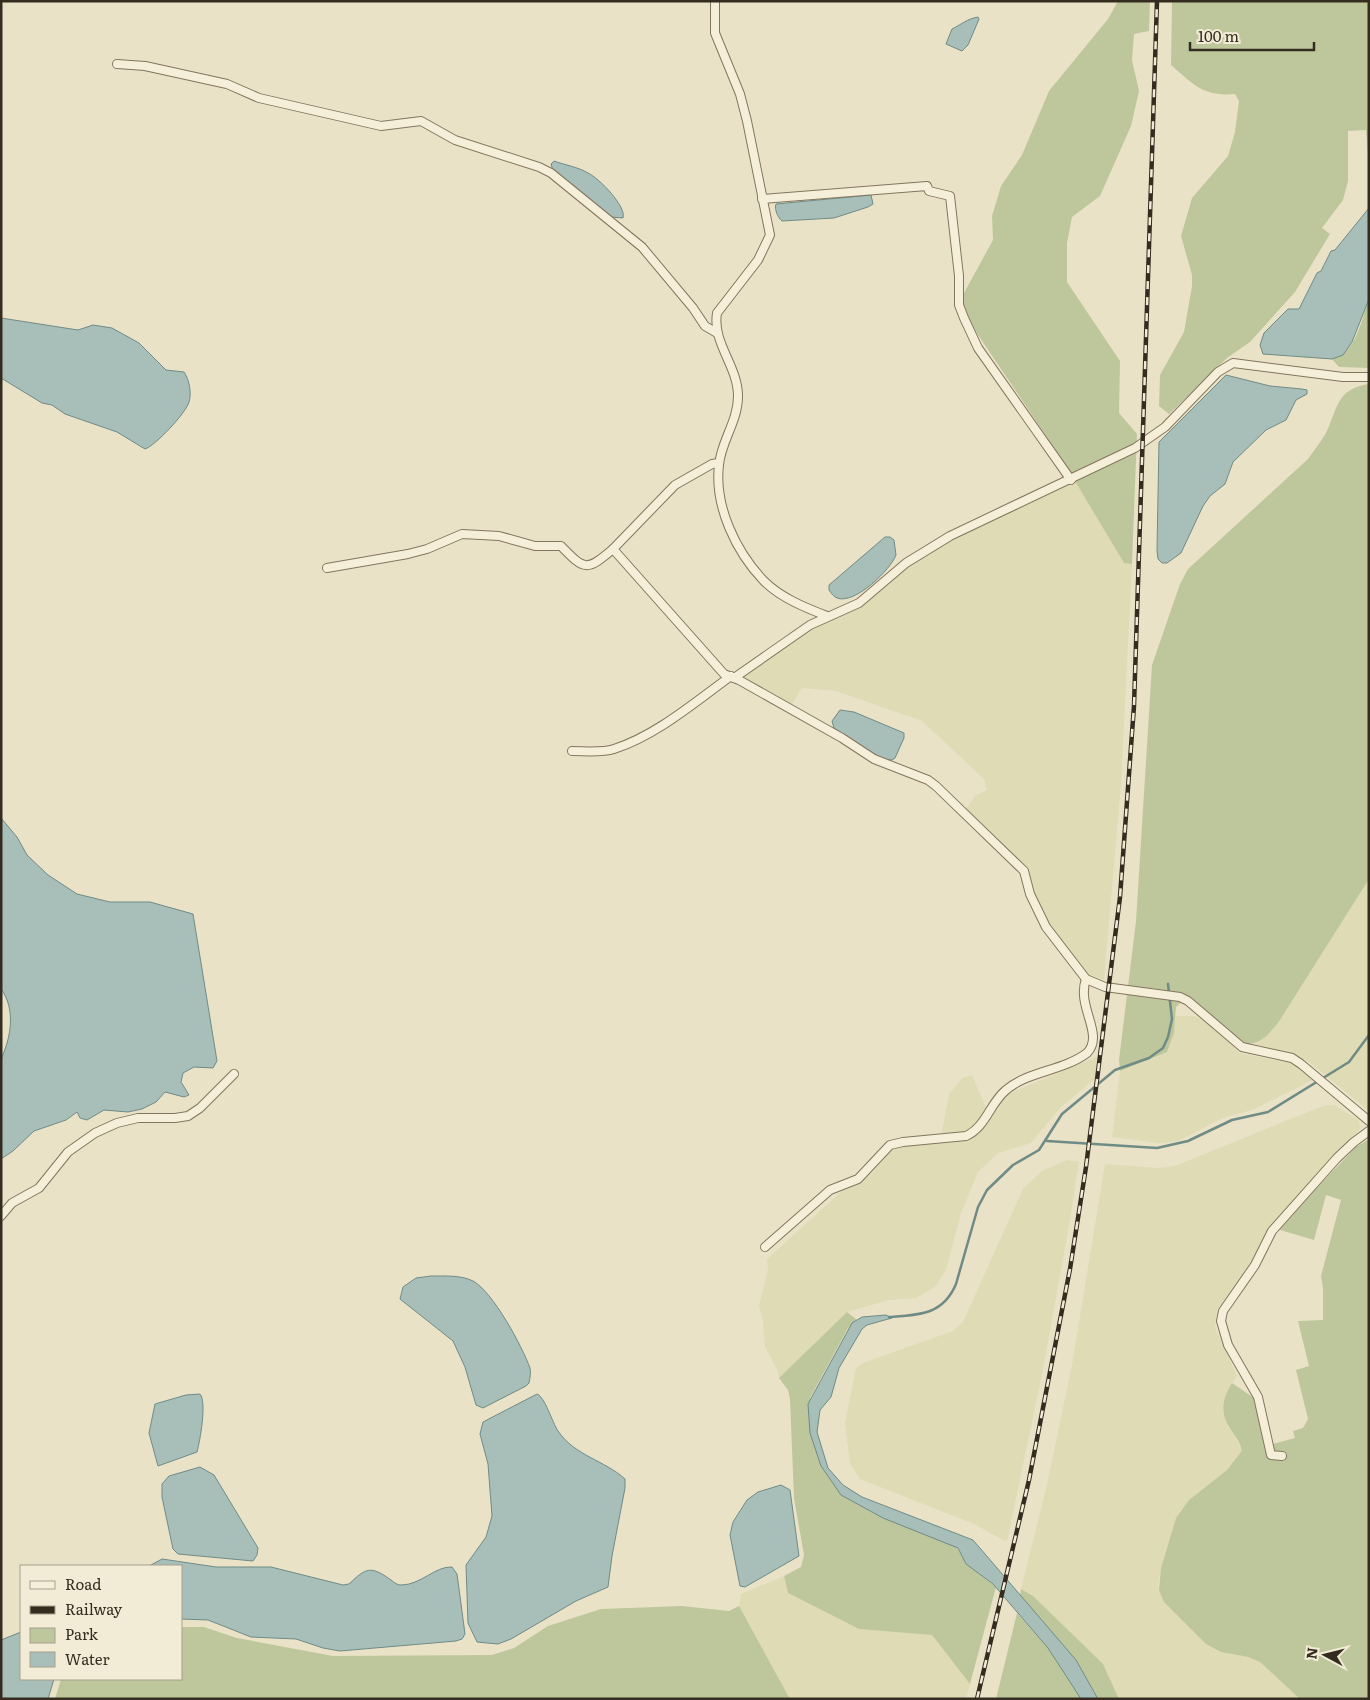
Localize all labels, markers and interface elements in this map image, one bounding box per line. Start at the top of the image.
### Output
scale bar [1190,20,1314,52]
text: 100 m [1198,24,1239,47]
legend [20,1565,182,1680]
text: Road [65,1572,101,1595]
text: Railway [65,1597,123,1620]
text: Park [65,1622,99,1645]
north arrow [1300,1630,1350,1680]
text: N [1300,1646,1322,1660]
text: Water [65,1647,110,1670]

